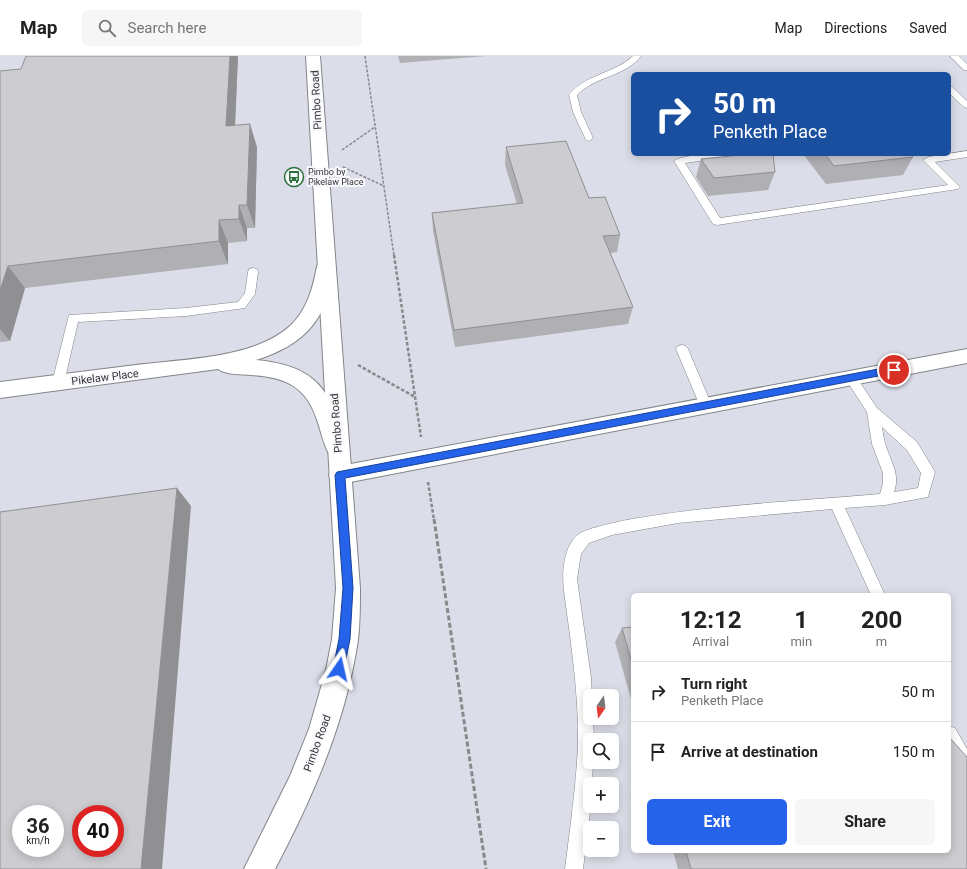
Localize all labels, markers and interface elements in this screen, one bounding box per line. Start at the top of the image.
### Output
search box [82,10,362,46]
text: Map [20,16,58,39]
icon: search [96,17,118,39]
text: Search here [128,19,206,37]
text: Map [775,20,802,36]
text: Directions [824,20,887,36]
text: Saved [909,20,947,36]
street label: Pimbo Road [308,70,325,130]
text: 50 m [713,87,776,120]
icon: right [647,88,699,140]
text: Penketh Place [713,121,827,142]
bus stop icon: Pimbo by Pikelaw Place [283,166,305,188]
place label: Pimbo by Pikelaw Place [308,167,364,187]
pin [877,353,911,387]
icon: arrive [883,359,905,381]
street label: Pikelaw Place [71,367,140,388]
street label: Pimbo Road [328,393,345,453]
text: 12:12 [680,606,742,634]
text: 1 [794,606,808,634]
text: 200 [861,606,902,634]
text: Arrival [692,634,729,649]
text: min [790,634,812,649]
text: m [876,634,887,649]
position arrow [318,648,360,690]
text: Turn right [681,675,747,693]
icon: right [647,681,669,703]
text: 50 m [901,683,935,701]
north arrow [583,689,619,725]
map controls [583,689,619,857]
text: Penketh Place [681,693,763,708]
street label: Pimbo Road [301,713,334,773]
button: search [583,733,619,769]
icon: arrive [647,741,669,763]
text: Arrive at destination [681,743,818,761]
text: 150 m [893,743,935,761]
button: + [583,777,619,813]
button: Exit [647,799,787,845]
button: Share [795,799,935,845]
speed limit sign: 40 [72,805,124,857]
text: 36 [27,814,49,838]
button: − [583,821,619,857]
text: km/h [26,835,50,846]

